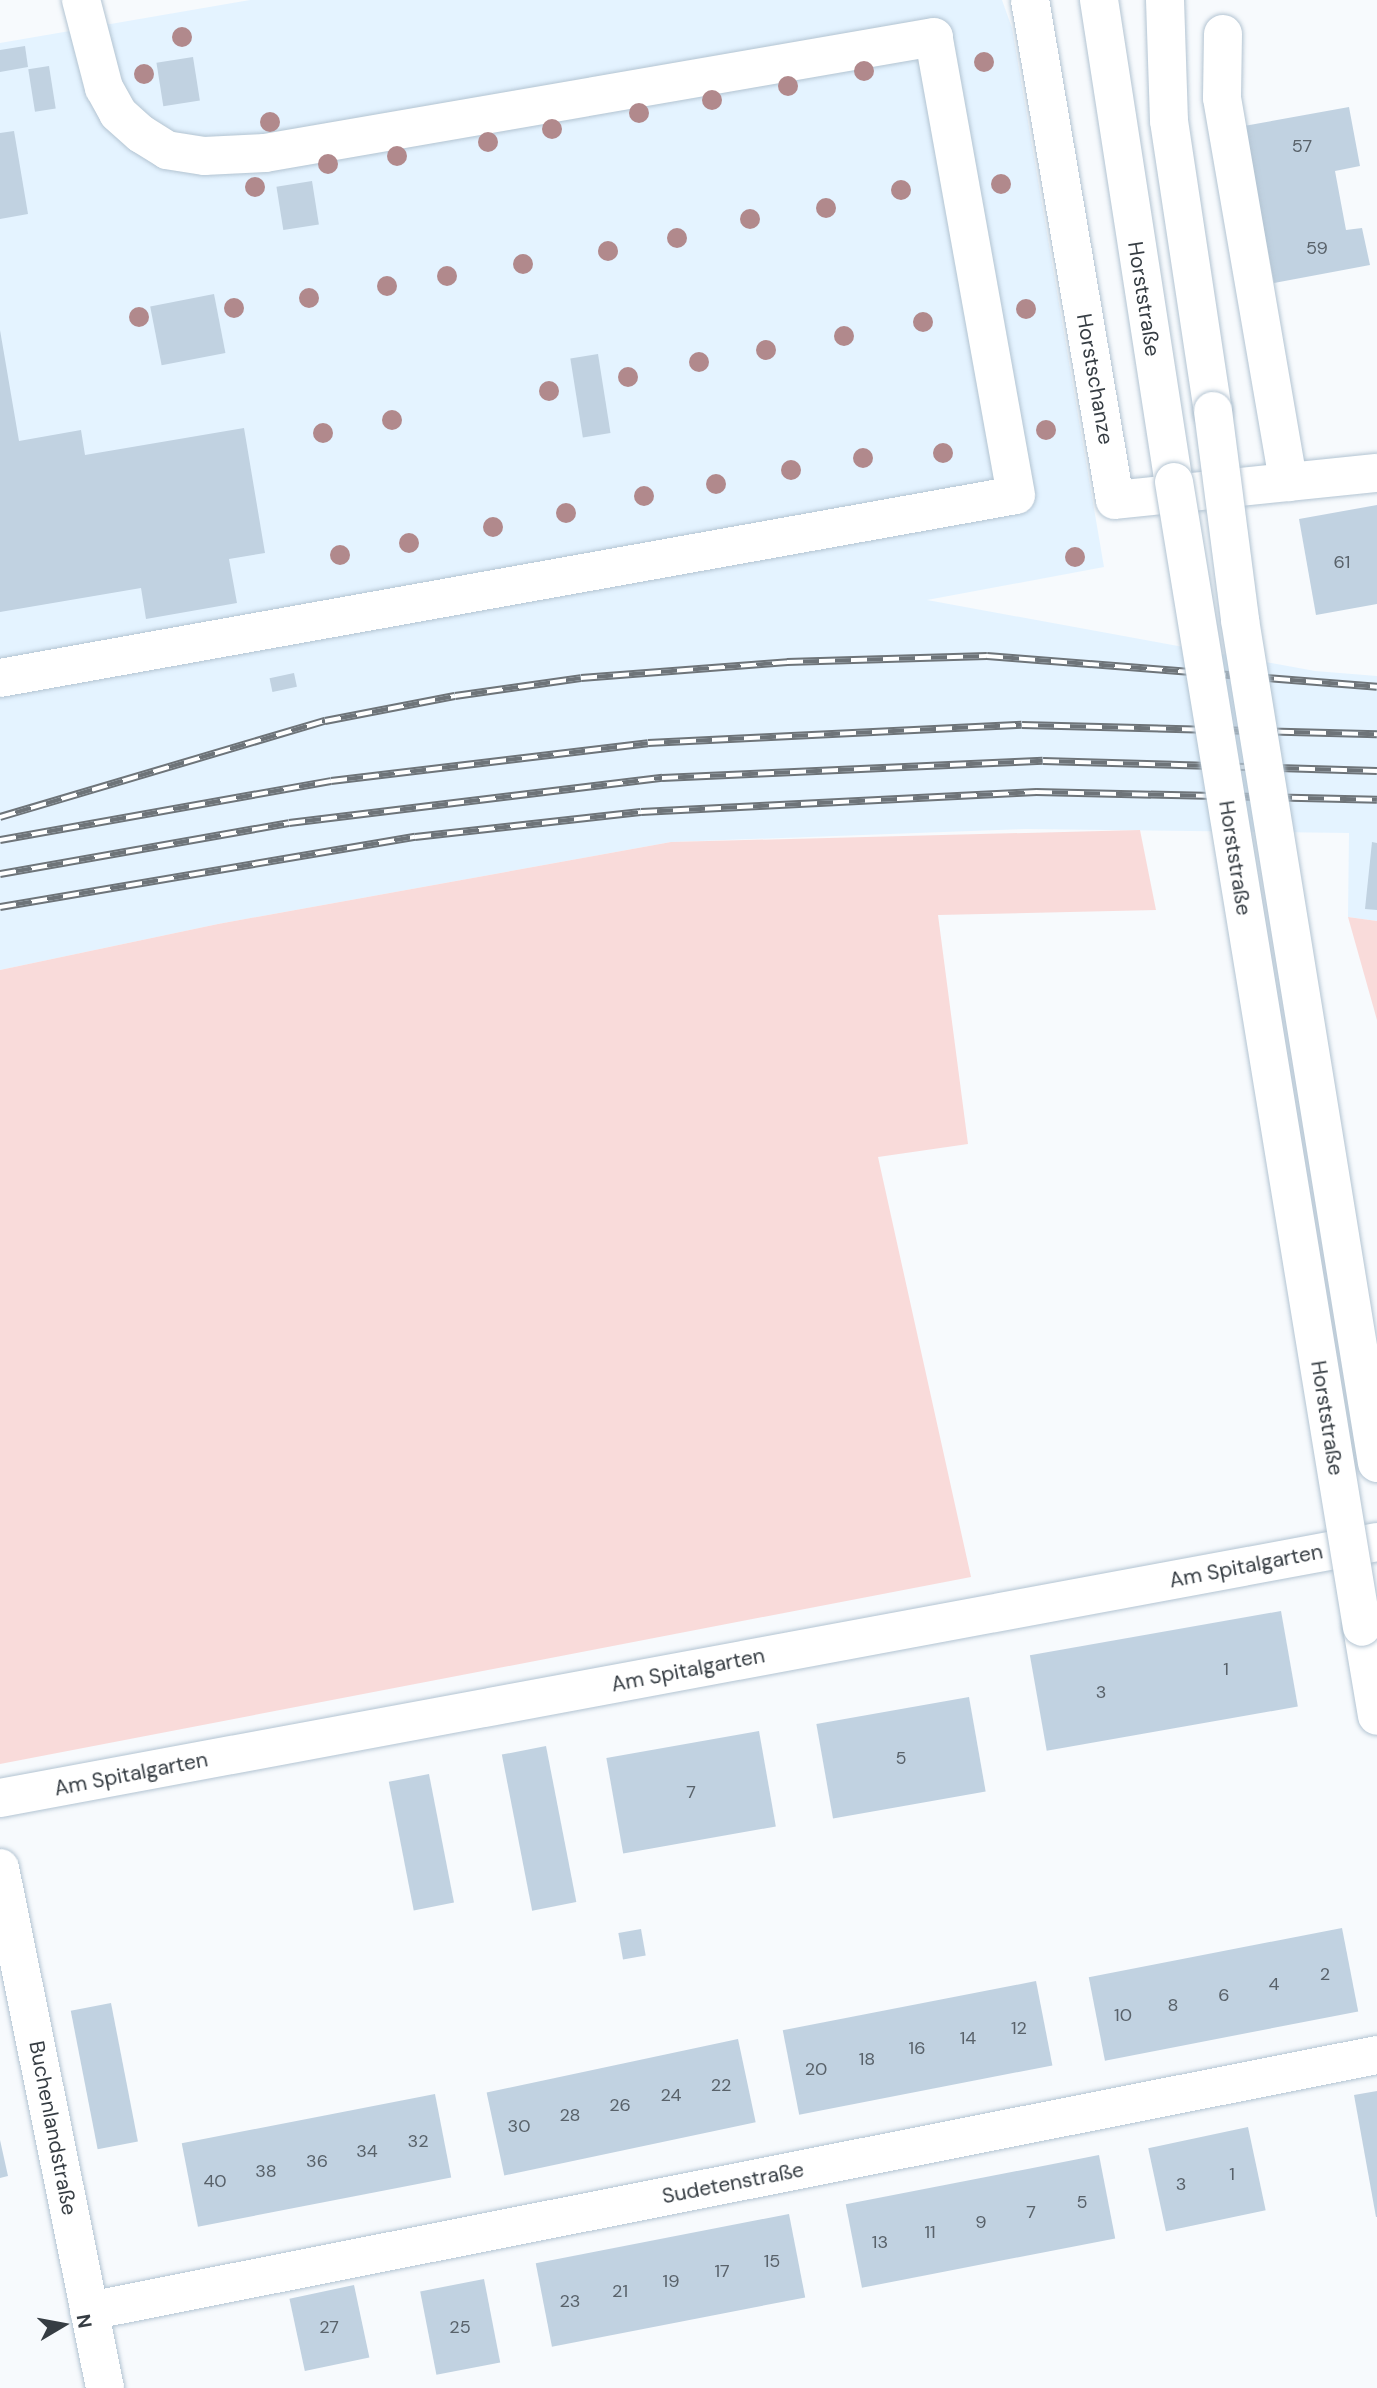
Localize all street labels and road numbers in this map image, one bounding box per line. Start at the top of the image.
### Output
street label: Horststraße [1122,240,1166,358]
street label: Horstschanze [1071,312,1119,446]
street label: Horststraße [1213,799,1257,917]
street label: Horststraße [1305,1359,1349,1477]
street label: Am Spitalgarten [1167,1539,1325,1593]
street label: Am Spitalgarten [609,1643,767,1697]
street label: Am Spitalgarten [52,1747,210,1801]
street label: Buchenlandstraße [24,2039,82,2217]
street label: Sudetenstraße [660,2157,806,2209]

